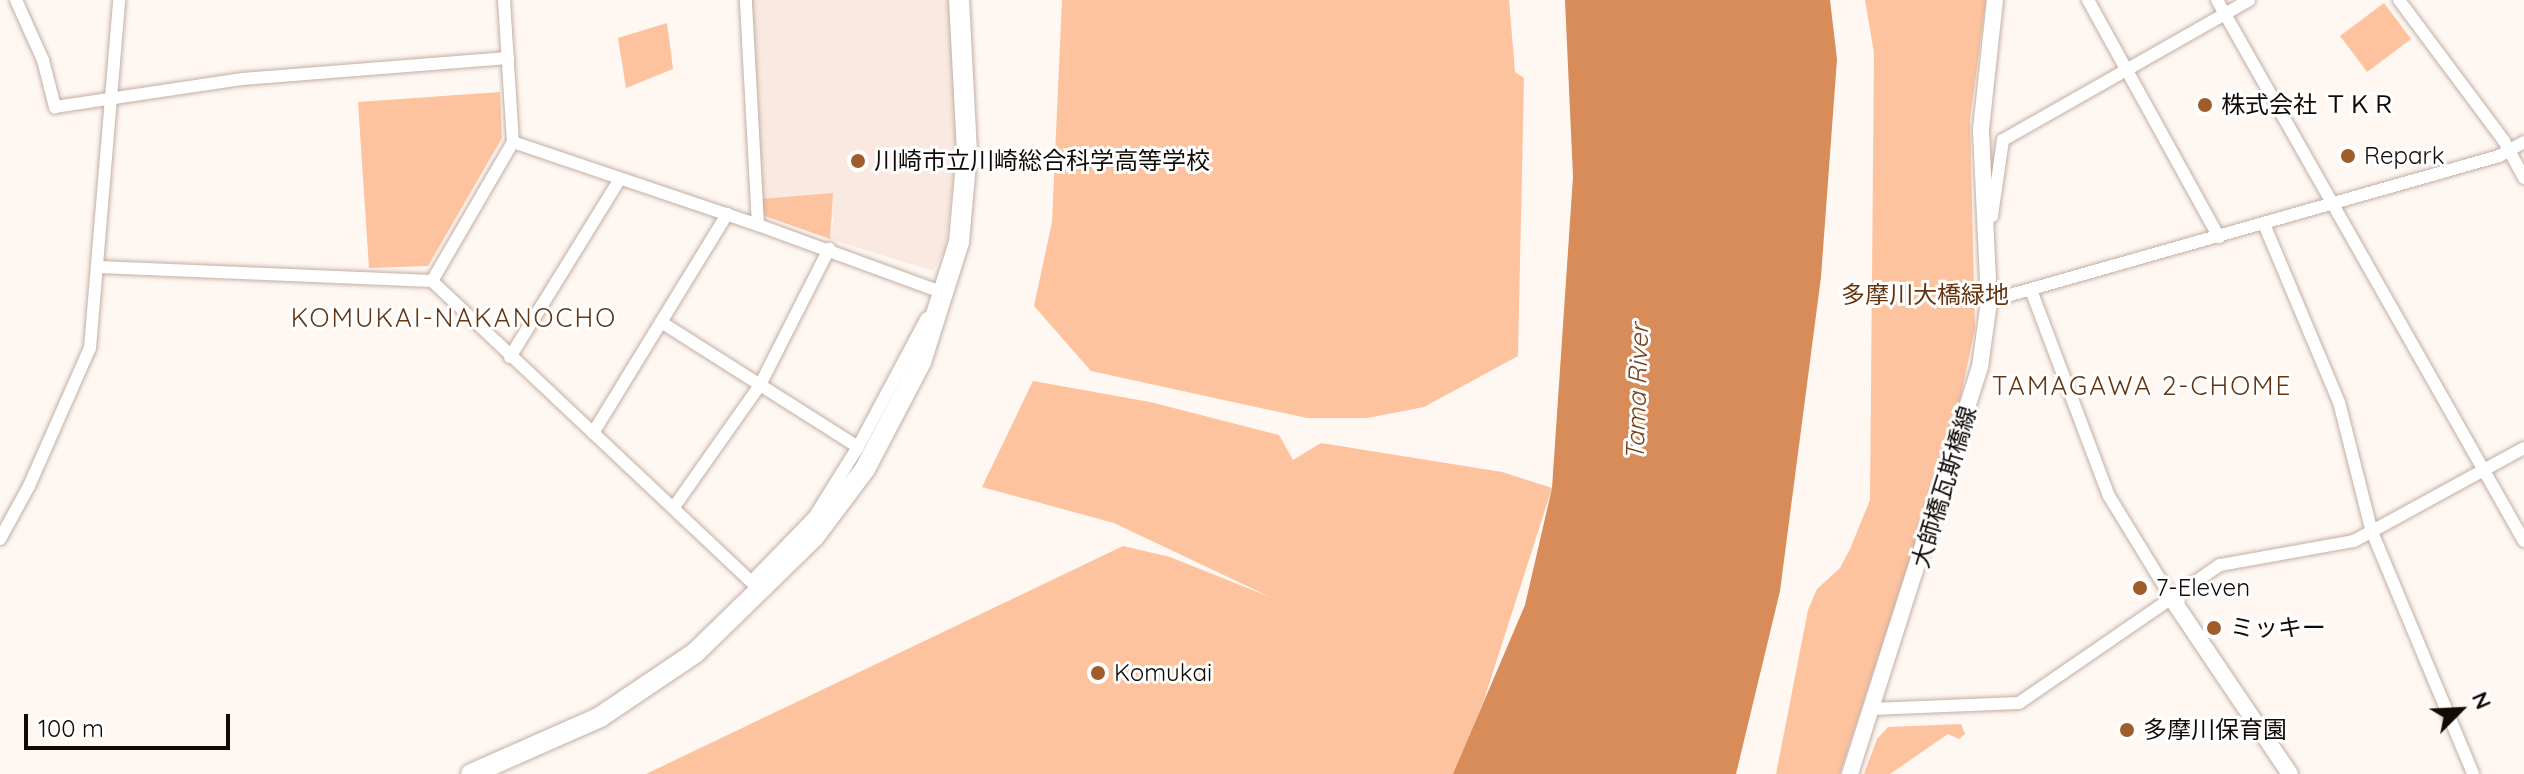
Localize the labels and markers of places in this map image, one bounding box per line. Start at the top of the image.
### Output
place label: 株式会社 ＴＫＲ [2221,91,2396,119]
marker: 株式会社 ＴＫＲ [2196,96,2214,114]
place label: Repark [2364,142,2445,170]
place label: 川崎市立川崎総合科学高等学校 [874,147,1210,175]
marker: Repark [2339,147,2357,165]
marker: 川崎市立川崎総合科学高等学校 [849,152,867,170]
place label: 7-Eleven [2156,574,2250,602]
marker: 7-Eleven [2131,579,2149,597]
place label: ミッキー [2230,614,2326,642]
marker: ミッキー [2205,619,2223,637]
place label: Komukai [1114,659,1212,687]
marker: Komukai [1089,664,1107,682]
place label: 多摩川保育園 [2143,716,2287,744]
marker: 多摩川保育園 [2118,721,2136,739]

